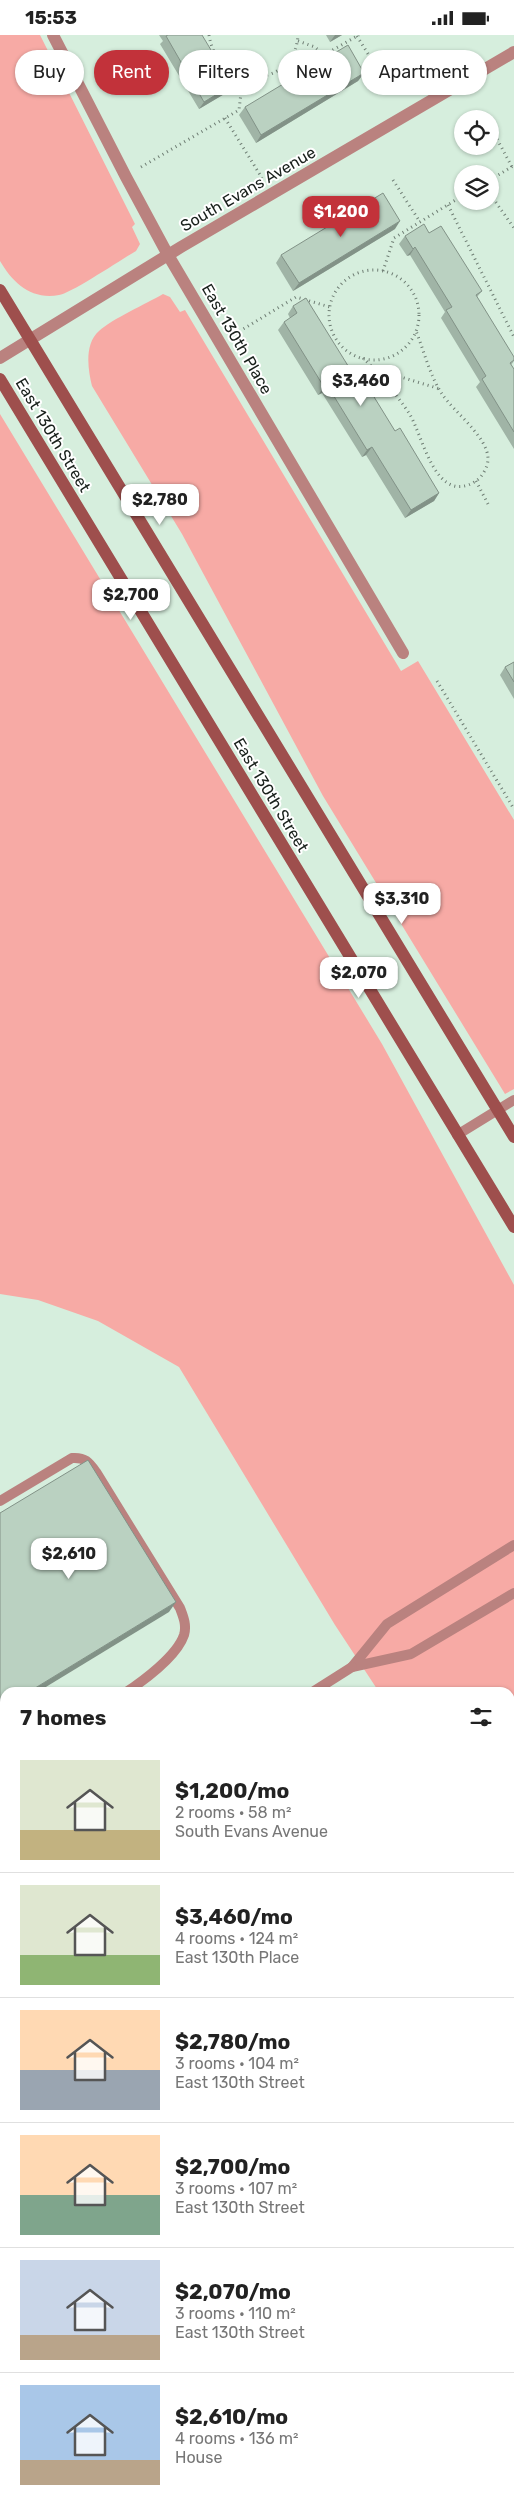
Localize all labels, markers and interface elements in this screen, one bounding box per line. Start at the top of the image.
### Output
text: 15:53 [25,6,77,29]
chip: Buy [15,50,84,95]
chip: Rent [94,50,169,95]
chip: Filters [179,50,268,95]
chip: New [278,50,351,95]
chip: Apartment [361,50,487,95]
map controls [454,110,499,210]
button: locate [454,110,499,155]
street label: South Evans Avenue [177,143,319,235]
button: layers [454,165,499,210]
pin: $1,200 [300,195,382,238]
text: $1,200 [313,202,369,221]
street label: East 130th Place [198,280,276,398]
pin: $3,460 [320,365,402,407]
text: $3,460 [332,371,390,390]
street label: East 130th Street [11,375,95,495]
pin: $2,780 [119,483,201,526]
text: $2,780 [132,490,188,509]
pin: $2,700 [90,579,172,621]
text: $2,700 [103,585,159,604]
street label: East 130th Street [229,735,313,855]
pin: $3,310 [361,883,443,925]
text: $3,310 [375,889,429,908]
pin: $2,070 [318,957,400,999]
text: $2,070 [331,963,387,982]
pin: $2,610 [28,1537,110,1580]
text: $2,610 [42,1544,96,1563]
icon: filters [467,1703,495,1731]
text: 7 homes [20,1705,106,1730]
text: $1,200/mo [175,1778,289,1803]
icon: home [60,1780,120,1840]
text: 2 rooms · 58 m² [175,1803,291,1822]
text: South Evans Avenue [175,1822,328,1841]
text: $3,460/mo [175,1904,293,1929]
icon: home [60,1905,120,1965]
text: 4 rooms · 124 m² [175,1929,298,1948]
text: East 130th Place [175,1948,299,1967]
text: $2,780/mo [175,2029,290,2054]
icon: home [60,2030,120,2090]
text: 3 rooms · 104 m² [175,2054,299,2073]
text: East 130th Street [175,2073,305,2092]
text: $2,700/mo [175,2154,290,2179]
icon: home [60,2155,120,2215]
text: 3 rooms · 107 m² [175,2179,297,2198]
text: East 130th Street [175,2198,305,2217]
text: $2,070/mo [175,2279,291,2304]
icon: home [60,2280,120,2340]
text: 3 rooms · 110 m² [175,2304,296,2323]
text: East 130th Street [175,2323,305,2342]
text: $2,610/mo [175,2404,288,2429]
icon: home [60,2405,120,2465]
text: 4 rooms · 136 m² [175,2429,298,2448]
text: House [175,2448,222,2467]

